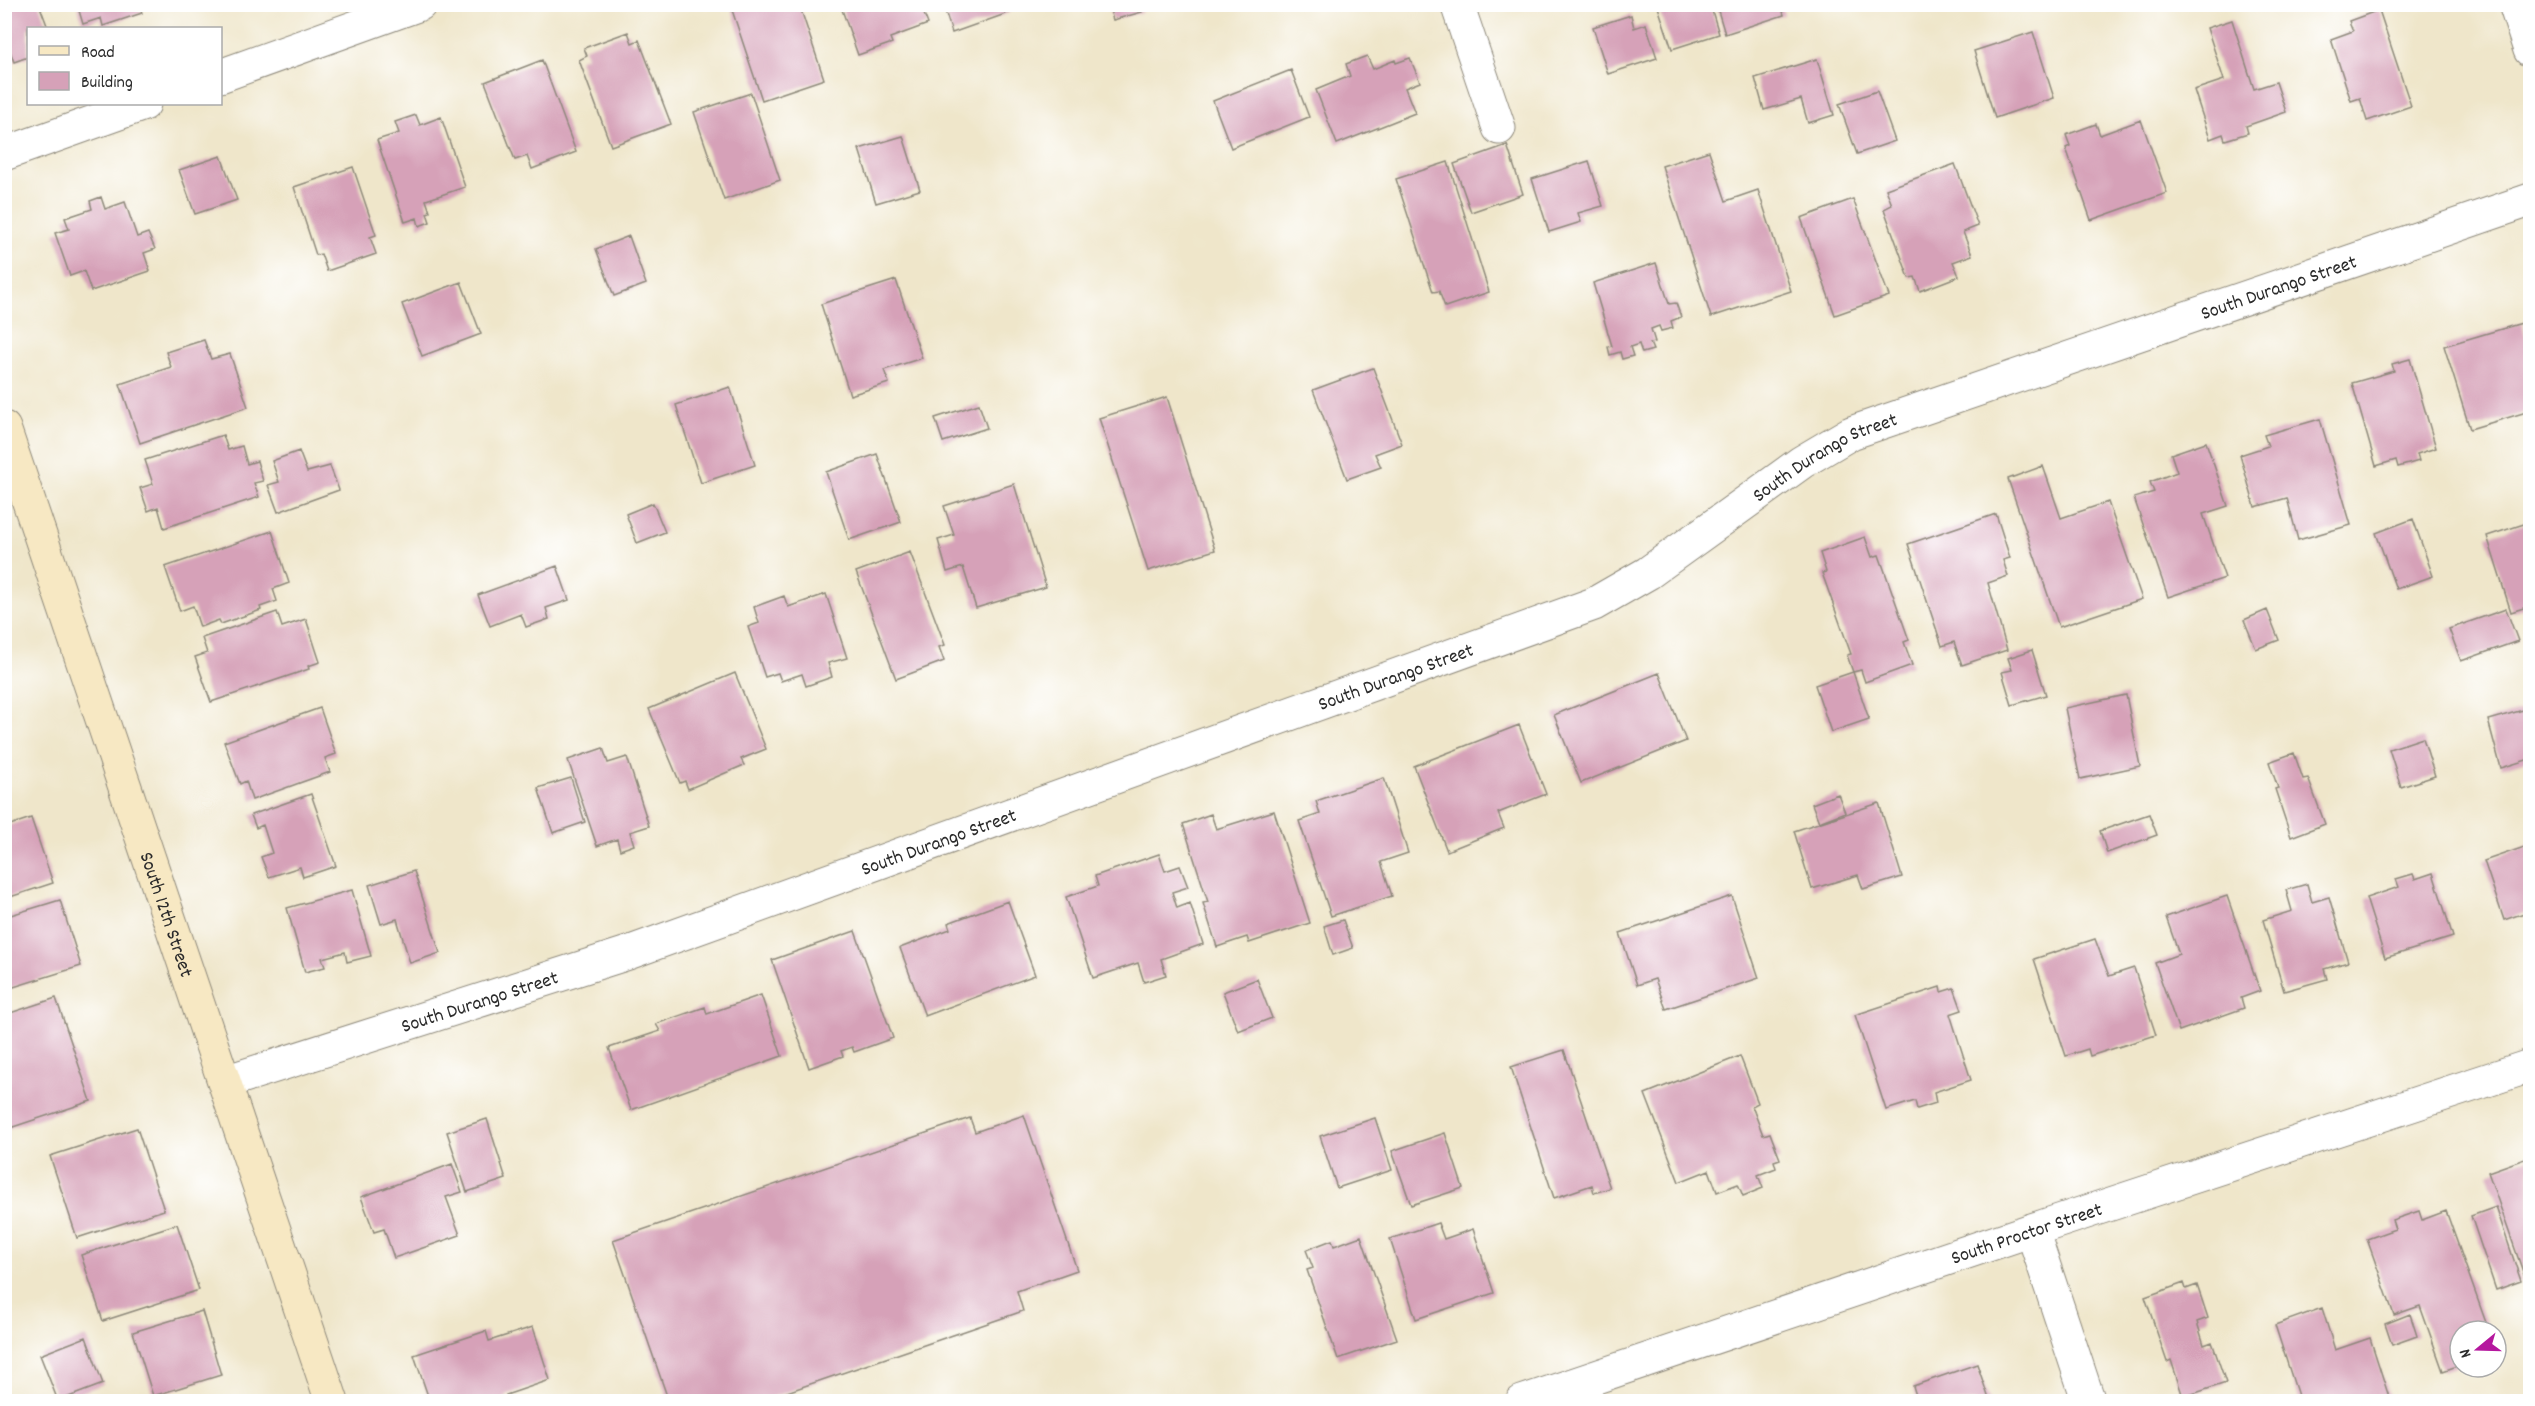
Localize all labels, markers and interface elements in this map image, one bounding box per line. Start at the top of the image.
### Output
legend [27,27,222,105]
text: Road [81,41,115,66]
text: Building [81,71,133,96]
street label: South Durango Street [2197,249,2361,329]
street label: South Durango Street [1748,407,1901,510]
street label: South Durango Street [1315,638,1478,720]
street label: South Durango Street [858,803,1021,885]
street label: South 12th Street [131,849,199,981]
street label: South Durango Street [398,965,562,1042]
street label: South Proctor Street [1948,1197,2106,1273]
north arrow [2448,1319,2508,1379]
text: N [2454,1345,2478,1361]

